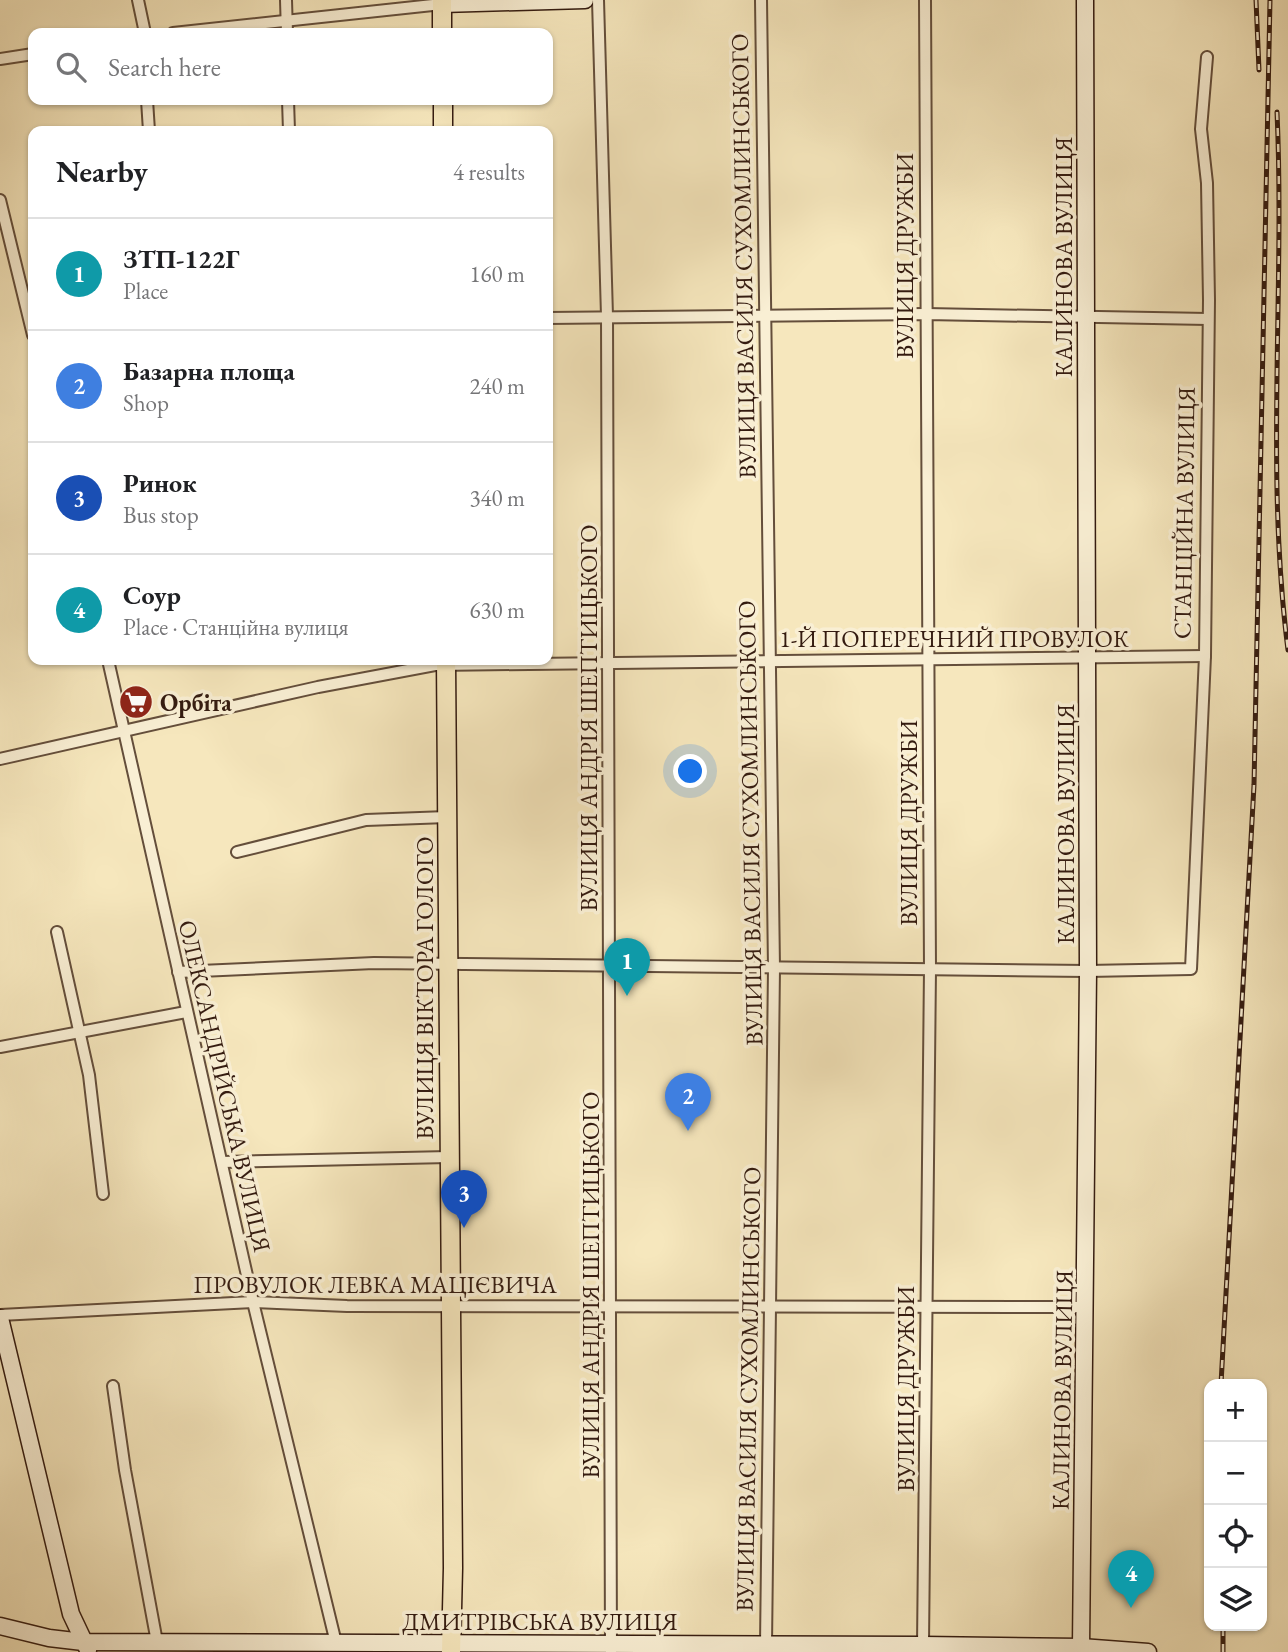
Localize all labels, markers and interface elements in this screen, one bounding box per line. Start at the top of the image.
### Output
search box [28,28,553,105]
street label: ВУЛИЦЯ ВАСИЛЯ СУХОМЛИНСЬКОГО [724,33,762,479]
icon: search [52,48,90,86]
text: Search here [108,50,221,84]
street label: КАЛИНОВА ВУЛИЦЯ [1048,137,1079,377]
text: Nearby [56,152,148,191]
street label: ВУЛИЦЯ ДРУЖБИ [889,153,920,359]
text: 4 results [453,157,525,187]
text: ЗТП-122Г [123,242,239,276]
text: 1 [73,259,85,289]
text: 160 m [469,259,525,289]
text: Place [123,276,168,306]
text: Базарна площа [123,354,295,388]
text: 2 [73,371,85,401]
text: 240 m [469,371,525,401]
street label: СТАНЦІЙНА ВУЛИЦЯ [1166,387,1202,639]
text: Shop [123,388,169,418]
text: Ринок [123,466,197,500]
text: 3 [73,483,85,513]
text: 340 m [469,483,525,513]
text: Bus stop [123,500,199,530]
street label: ВУЛИЦЯ АНДРІЯ ШЕПТИЦЬКОГО [573,524,604,912]
text: Соур [123,578,181,612]
text: 4 [73,595,85,625]
text: 630 m [469,595,525,625]
street label: ВУЛИЦЯ ВАСИЛЯ СУХОМЛИНСЬКОГО [731,600,769,1046]
text: Place · Станційна вулиця [123,612,349,642]
street label: 1-Й ПОПЕРЕЧНИЙ ПРОВУЛОК [779,623,1129,654]
supermarket icon: Орбіта [117,683,155,721]
place label: Орбіта [160,687,232,718]
street label: КАЛИНОВА ВУЛИЦЯ [1050,704,1081,944]
street label: ВУЛИЦЯ ДРУЖБИ [893,720,924,926]
your location [673,754,707,788]
street label: ВУЛИЦЯ ВІКТОРА ГОЛОГО [409,837,440,1140]
street label: ОЛЕКСАНДРІЙСЬКА ВУЛИЦЯ [172,917,278,1255]
pin: 1 [604,938,650,996]
pin: 2 [665,1073,711,1131]
street label: ВУЛИЦЯ АНДРІЯ ШЕПТИЦЬКОГО [575,1091,606,1479]
street label: ВУЛИЦЯ ВАСИЛЯ СУХОМЛИНСЬКОГО [729,1166,767,1612]
pin: 3 [441,1170,487,1228]
street label: ПРОВУЛОК ЛЕВКА МАЦІЄВИЧА [193,1269,557,1300]
street label: КАЛИНОВА ВУЛИЦЯ [1044,1270,1080,1510]
street label: ВУЛИЦЯ ДРУЖБИ [890,1286,921,1492]
map controls [1204,1379,1267,1631]
button: + [1204,1379,1267,1442]
button: − [1204,1442,1267,1505]
button: locate [1204,1505,1267,1568]
pin: 4 [1108,1550,1154,1608]
button: layers [1204,1568,1267,1631]
street label: ДМИТРІВСЬКА ВУЛИЦЯ [402,1606,678,1637]

